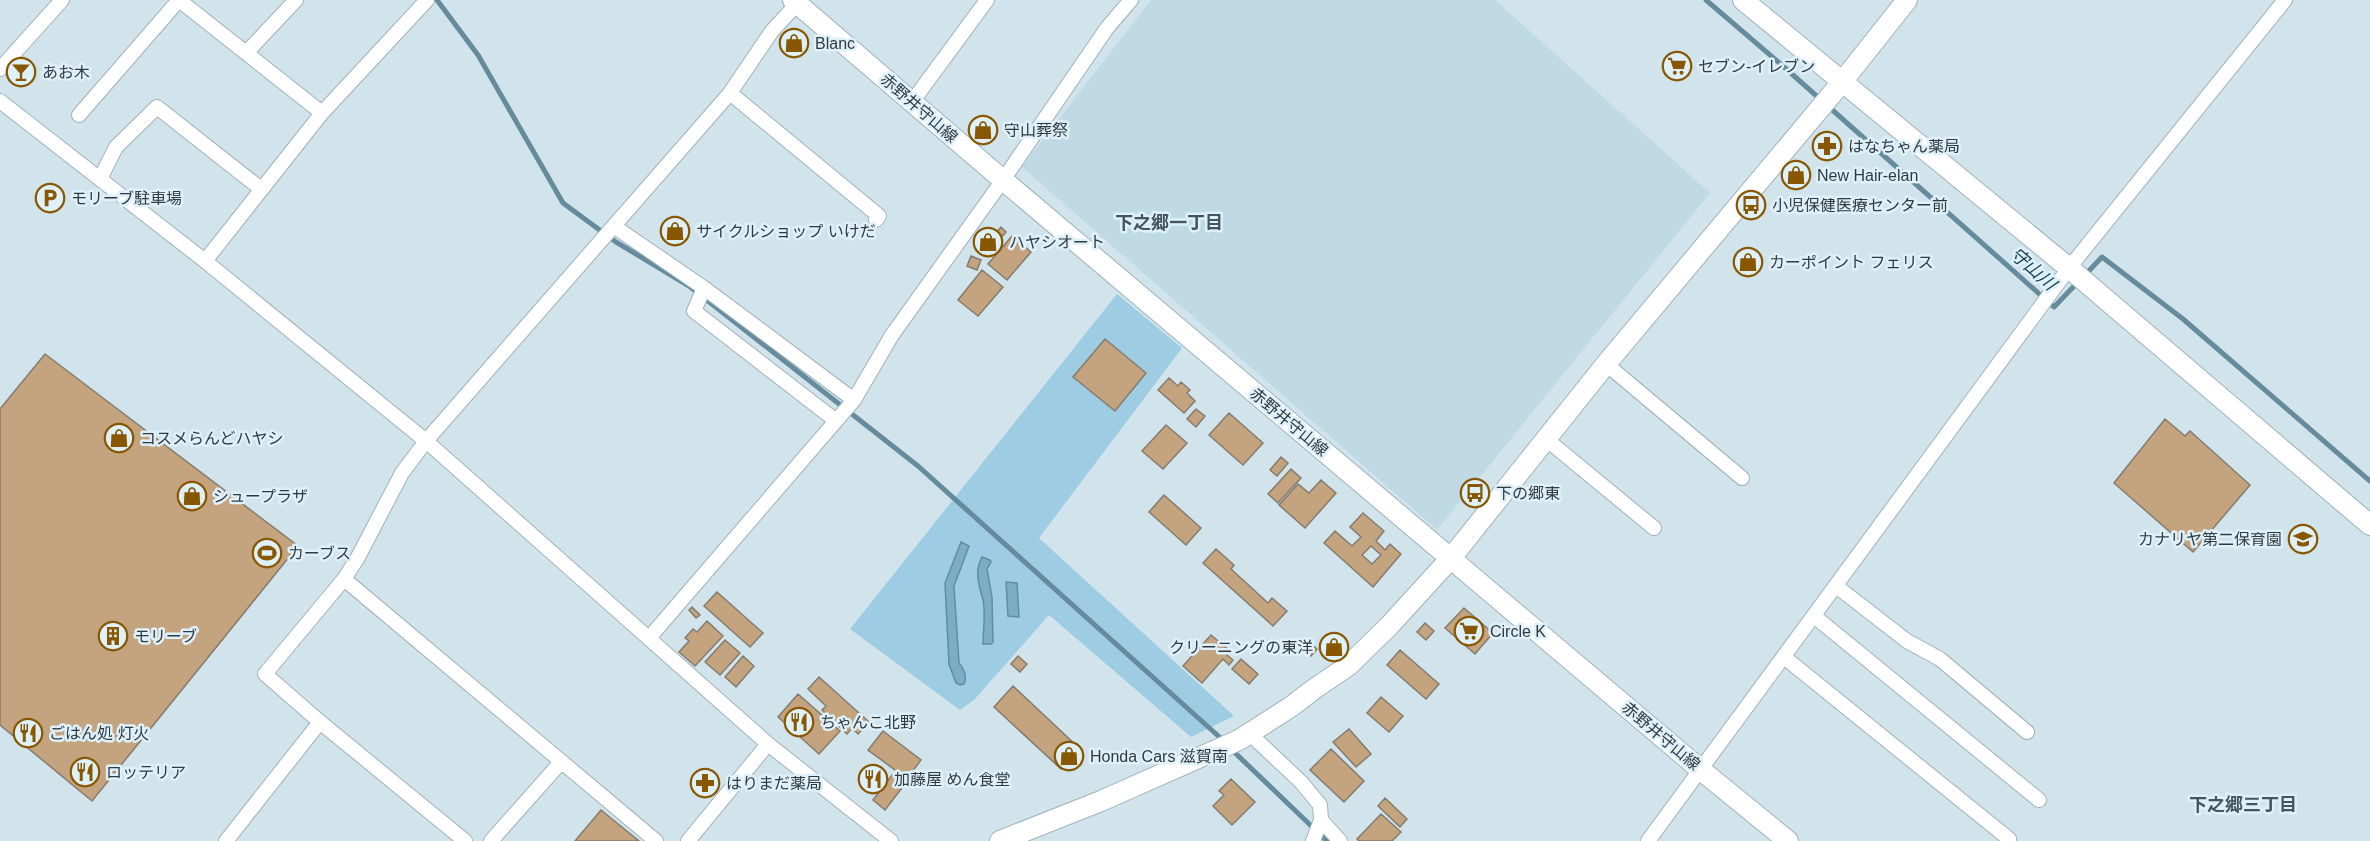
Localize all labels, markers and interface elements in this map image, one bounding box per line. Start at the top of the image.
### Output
shop icon: Blanc [778,27,810,59]
place label: Blanc [815,35,855,52]
supermarket icon: セブン-イレブン [1661,50,1693,82]
bar icon: あお木 [5,56,37,88]
place label: セブン-イレブン [1698,58,1815,75]
place label: あお木 [42,64,90,81]
street label: 赤野井守山線 [877,70,961,146]
shop icon: 守山葬祭 [967,114,999,146]
place label: 守山葬祭 [1004,121,1068,139]
pharmacy icon: はなちゃん薬局 [1811,130,1843,162]
place label: はなちゃん薬局 [1848,138,1960,155]
shop icon: New Hair-elan [1780,159,1812,191]
place label: New Hair-elan [1817,167,1918,184]
parking icon: モリーブ駐車場 [34,182,66,214]
bus stop icon: 小児保健医療センター前 [1735,189,1767,221]
place label: モリーブ駐車場 [71,190,182,207]
place label: 小児保健医療センター前 [1772,197,1948,214]
district label: 下之郷一丁目 [1115,213,1223,233]
shop icon: サイクルショップ いけだ [659,215,691,247]
place label: サイクルショップ いけだ [696,223,876,240]
shop icon: ハヤシオート [972,226,1004,258]
place label: ハヤシオート [1009,234,1105,251]
water label: 守山川 [2006,244,2061,296]
shop icon: カーポイント フェリス [1732,246,1764,278]
place label: カーポイント フェリス [1769,254,1933,271]
street label: 赤野井守山線 [1247,385,1331,459]
shop icon: コスメらんどハヤシ [103,422,135,454]
place label: コスメらんどハヤシ [140,430,284,447]
bus stop icon: 下の郷東 [1459,477,1491,509]
shop icon: シュープラザ [176,480,208,512]
place label: 下の郷東 [1496,485,1560,502]
place label: シュープラザ [213,488,308,505]
school or university icon: カナリヤ第二保育園 [2287,523,2319,555]
place label: カナリヤ第二保育園 [2138,531,2282,548]
sports icon: カーブス [251,537,283,569]
place label: カーブス [288,545,351,562]
supermarket icon: Circle K [1453,615,1485,647]
building icon: モリーブ [97,620,129,652]
place label: Circle K [1490,623,1546,640]
place label: モリーブ [134,628,197,645]
shop icon: クリーニングの東洋 [1318,631,1350,663]
place label: クリーニングの東洋 [1169,639,1313,656]
street label: 赤野井守山線 [1619,699,1703,773]
restaurant icon: ちゃんこ北野 [783,706,815,738]
place label: ちゃんこ北野 [820,714,916,731]
restaurant icon: ごはん処 灯火 [12,717,44,749]
place label: ごはん処 灯火 [49,725,149,742]
shop icon: Honda Cars 滋賀南 [1053,740,1085,772]
place label: Honda Cars 滋賀南 [1090,748,1228,765]
restaurant icon: ロッテリア [69,756,101,788]
restaurant icon: 加藤屋 めん食堂 [857,763,889,795]
place label: ロッテリア [106,764,186,781]
pharmacy icon: はりまだ薬局 [689,767,721,799]
place label: 加藤屋 めん食堂 [894,771,1010,788]
place label: はりまだ薬局 [726,775,822,792]
district label: 下之郷三丁目 [2189,795,2297,815]

